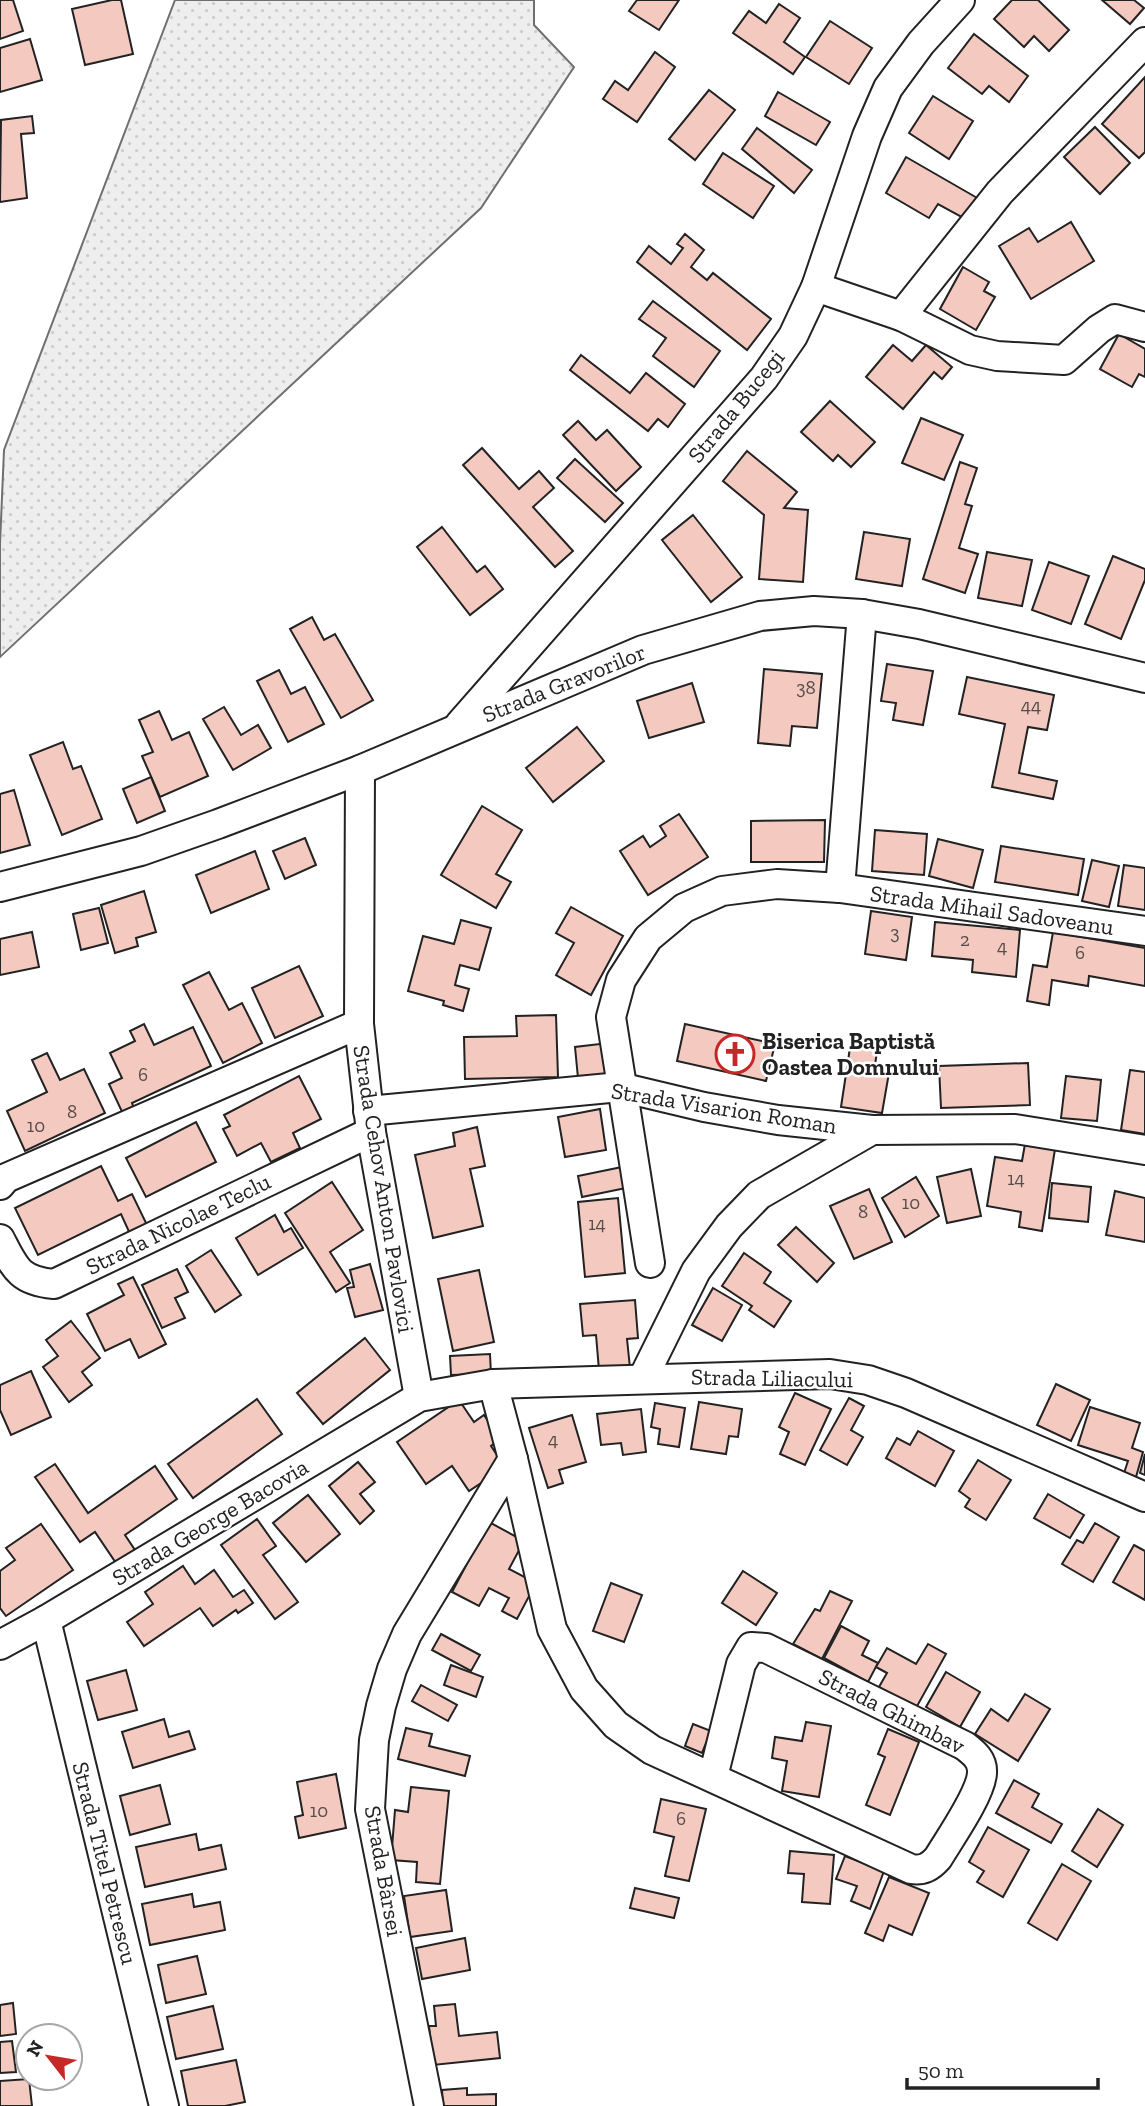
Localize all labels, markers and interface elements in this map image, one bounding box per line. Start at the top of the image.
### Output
street label: Strada Bucegi [682,344,790,468]
street label: Strada Gravorilor [478,638,650,728]
house number: 38 [796,676,816,699]
house number: 44 [1021,694,1041,717]
street label: Strada Mihail Sadoveanu [868,879,1116,941]
house number: 3 [890,921,900,944]
house number: 2 [960,928,970,951]
house number: 4 [997,935,1007,958]
house number: 6 [1075,941,1085,964]
place label: Biserica Baptistă Oastea Domnului [762,1027,939,1081]
church icon: Biserica Baptistă Oastea Domnului [714,1033,756,1075]
street label: Strada Cehov Anton Pavlovici [347,1043,421,1335]
house number: 6 [138,1063,148,1086]
street label: Strada Visarion Roman [609,1076,839,1140]
house number: 8 [67,1100,77,1123]
house number: 10 [27,1114,45,1137]
street label: Strada Nicolae Teclu [81,1167,275,1281]
house number: 14 [1007,1167,1025,1190]
house number: 10 [902,1191,920,1214]
house number: 8 [858,1200,868,1223]
house number: 14 [588,1212,606,1235]
street label: Strada Liliacului [691,1363,853,1393]
house number: 4 [548,1428,558,1451]
street label: Strada George Bacovia [107,1452,313,1592]
street label: Strada Ghimbav [814,1662,970,1760]
street label: Strada Titel Petrescu [66,1759,144,1967]
house number: 10 [310,1799,328,1822]
street label: Strada Bârsei [359,1803,409,1939]
house number: 6 [676,1807,686,1830]
north arrow [14,2022,84,2092]
text: N [21,2036,48,2061]
scale bar [907,2046,1098,2090]
text: 50 m [918,2058,964,2083]

